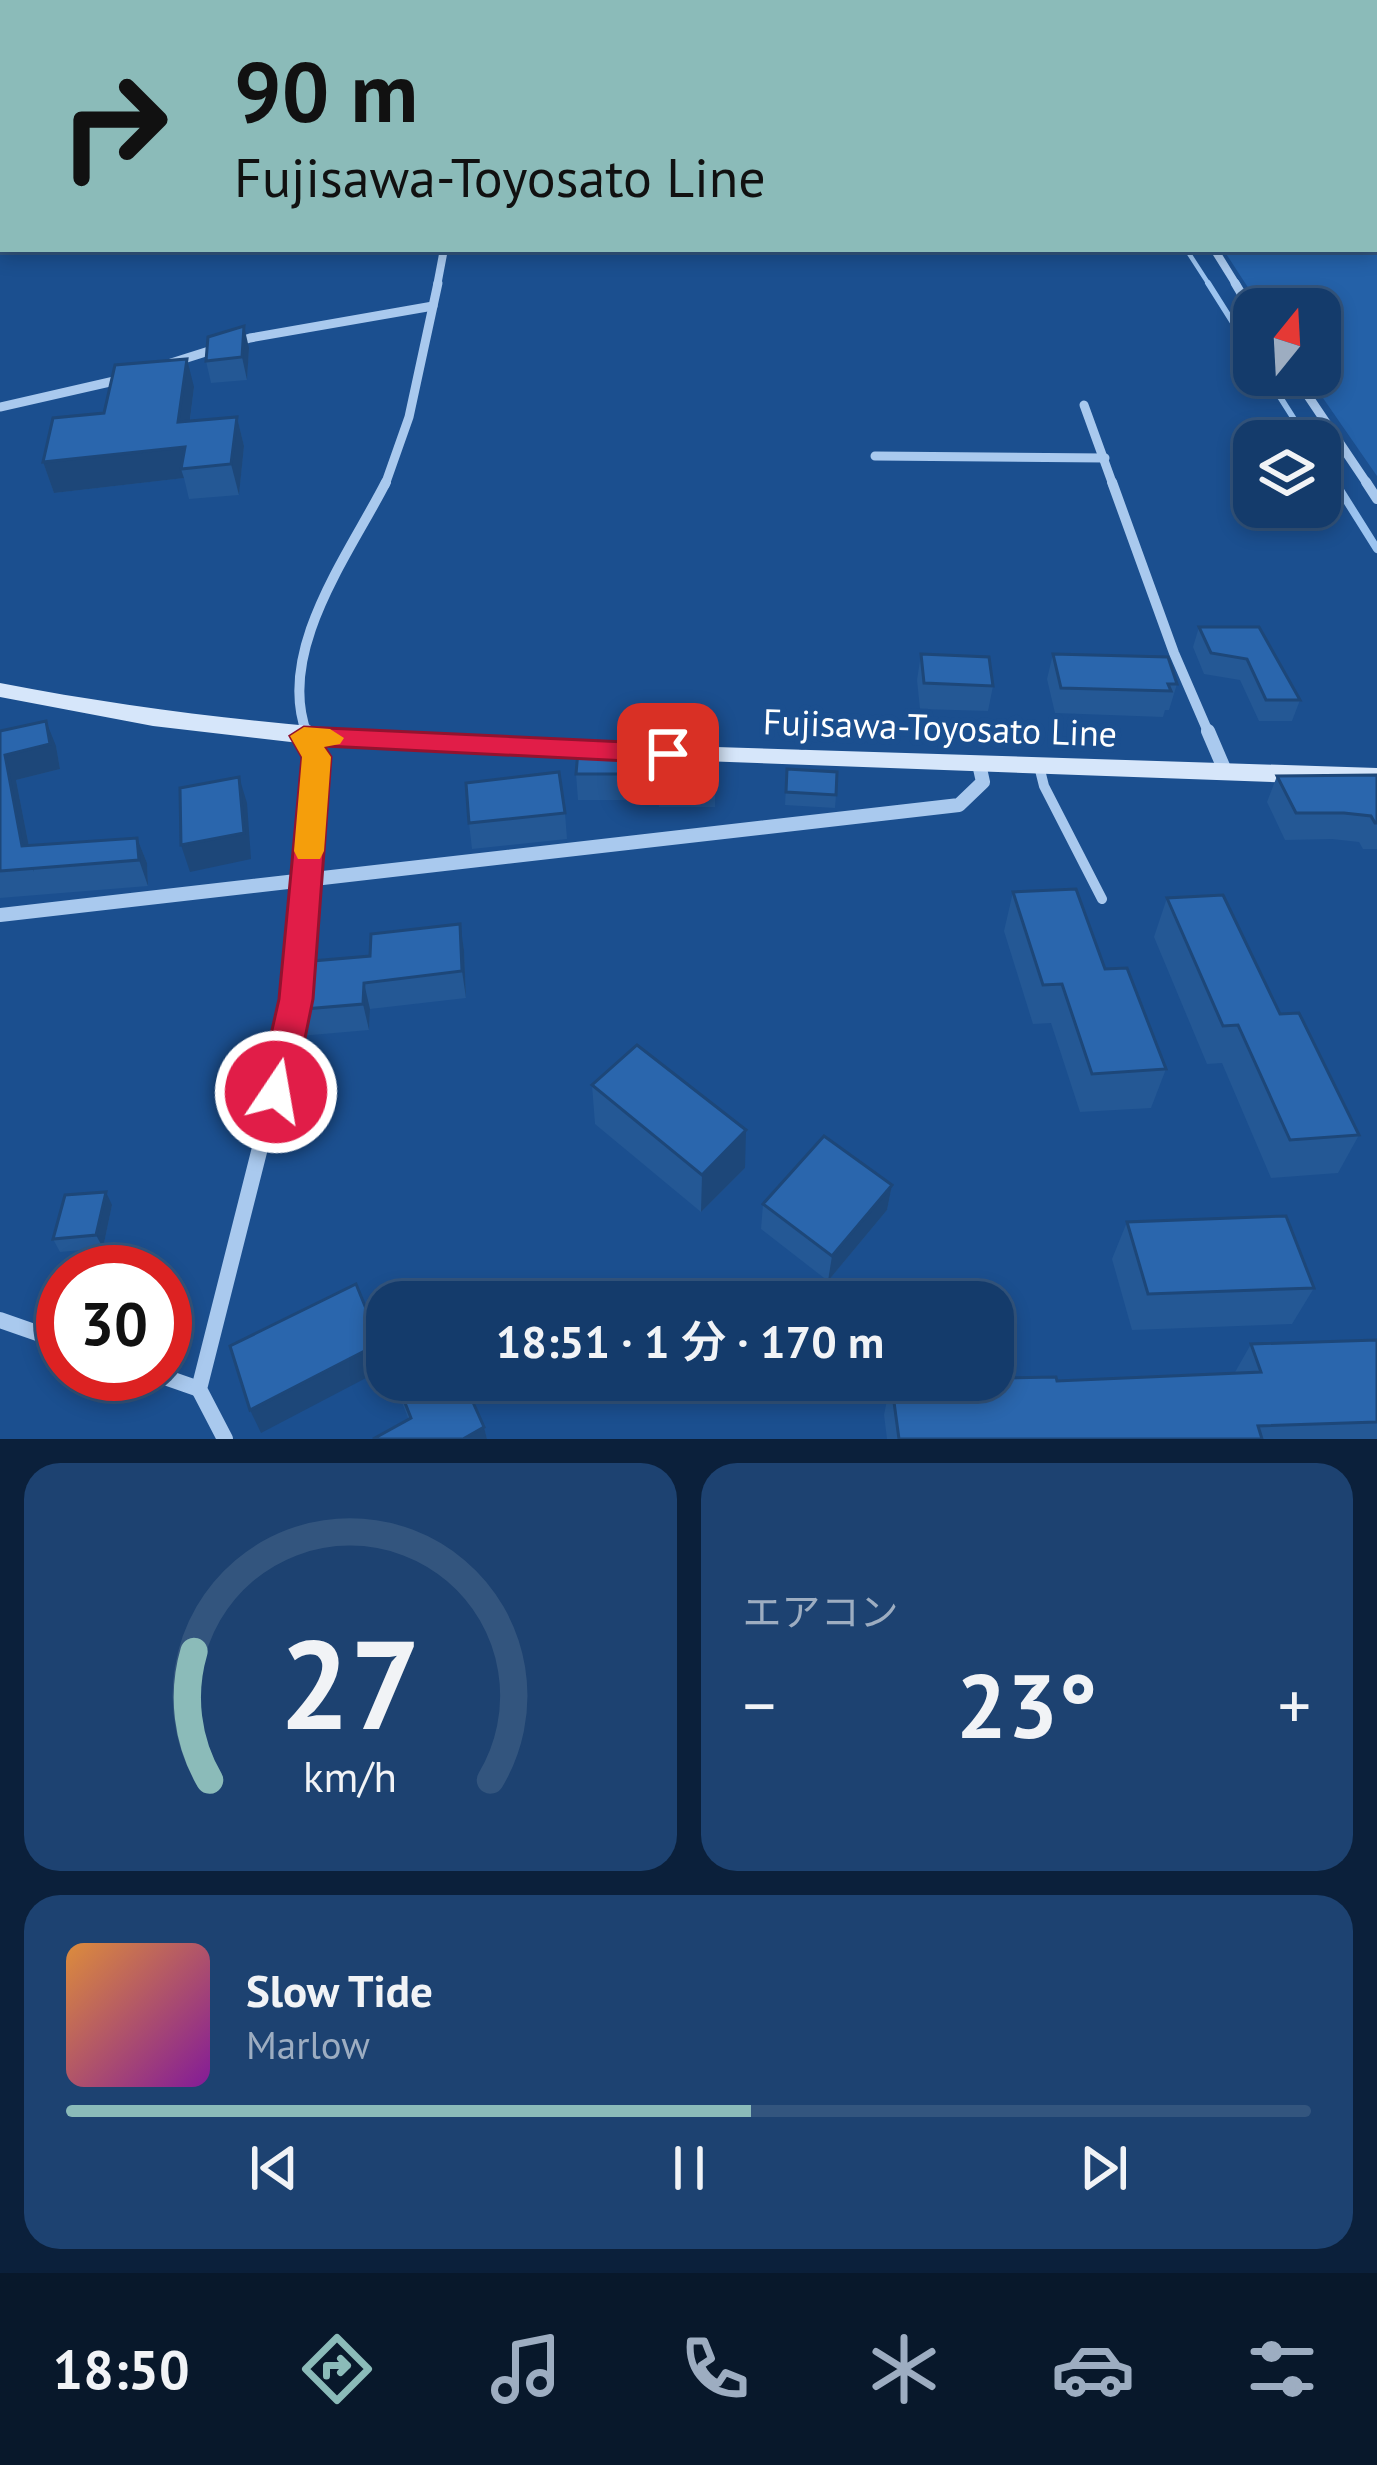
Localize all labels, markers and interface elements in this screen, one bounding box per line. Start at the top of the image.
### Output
text: 90 m [234,36,418,145]
icon: right [36,48,192,204]
text: Fujisawa-Toyosato Line [234,142,766,212]
north arrow [1233,288,1341,396]
map controls [1233,288,1341,528]
button: layers [1233,420,1341,528]
street label: Fujisawa-Toyosato Line [762,697,1118,757]
pin [617,703,719,805]
icon: arrive [635,721,701,787]
position arrow [213,1029,339,1155]
speed limit sign: 30 [36,1245,192,1401]
text: 18:51 · 1 分 · 170 m [496,1312,884,1370]
text: エアコン [743,1586,899,1637]
text: 27 [279,1602,421,1763]
text: 23° [956,1646,1097,1763]
text: − [743,1662,776,1747]
text: + [1278,1662,1311,1747]
text: km/h [303,1748,397,1804]
text: Slow Tide [246,1961,433,2019]
text: Marlow [246,2019,370,2070]
icon: previous [241,2135,307,2201]
icon: pause [656,2135,722,2201]
icon: next [1071,2135,1137,2201]
icon: directions [295,2327,379,2411]
icon: music [484,2327,568,2411]
icon: phone [673,2327,757,2411]
icon: climate [862,2327,946,2411]
icon: car [1051,2327,1135,2411]
icon: filters [1240,2327,1324,2411]
text: 18:50 [53,2334,190,2404]

